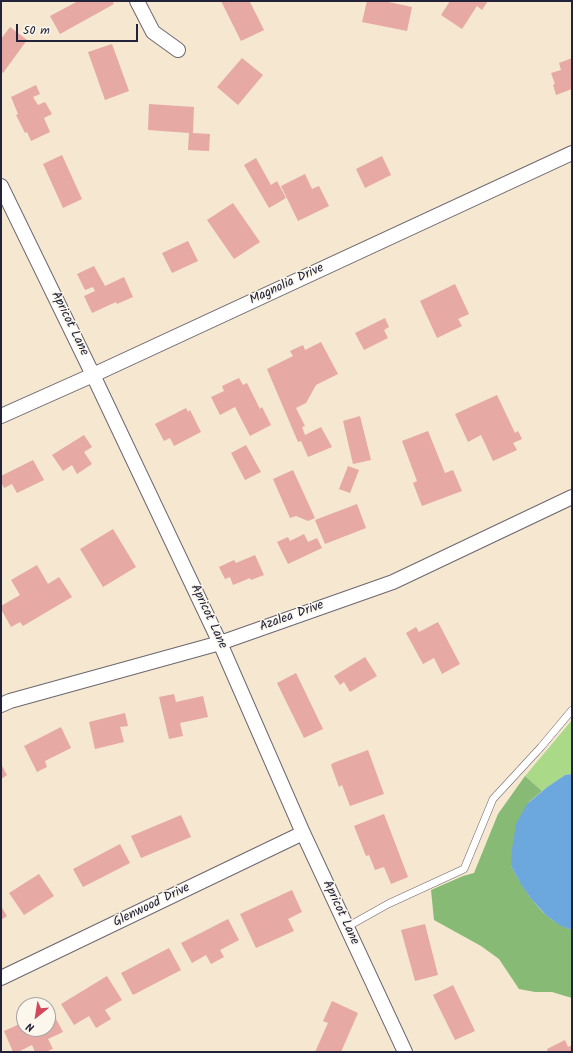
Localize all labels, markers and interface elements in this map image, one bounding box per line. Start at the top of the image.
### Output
scale bar [18,16,140,42]
text: 50 m [23,21,50,40]
street label: Magnolia Drive [247,261,327,309]
street label: Apricot Lane [47,289,91,359]
street label: Apricot Lane [186,582,230,652]
street label: Azalea Drive [258,598,326,636]
street label: Apricot Lane [318,878,362,948]
street label: Glenwood Drive [111,881,193,931]
north arrow [16,997,56,1037]
text: N [23,1017,38,1036]

